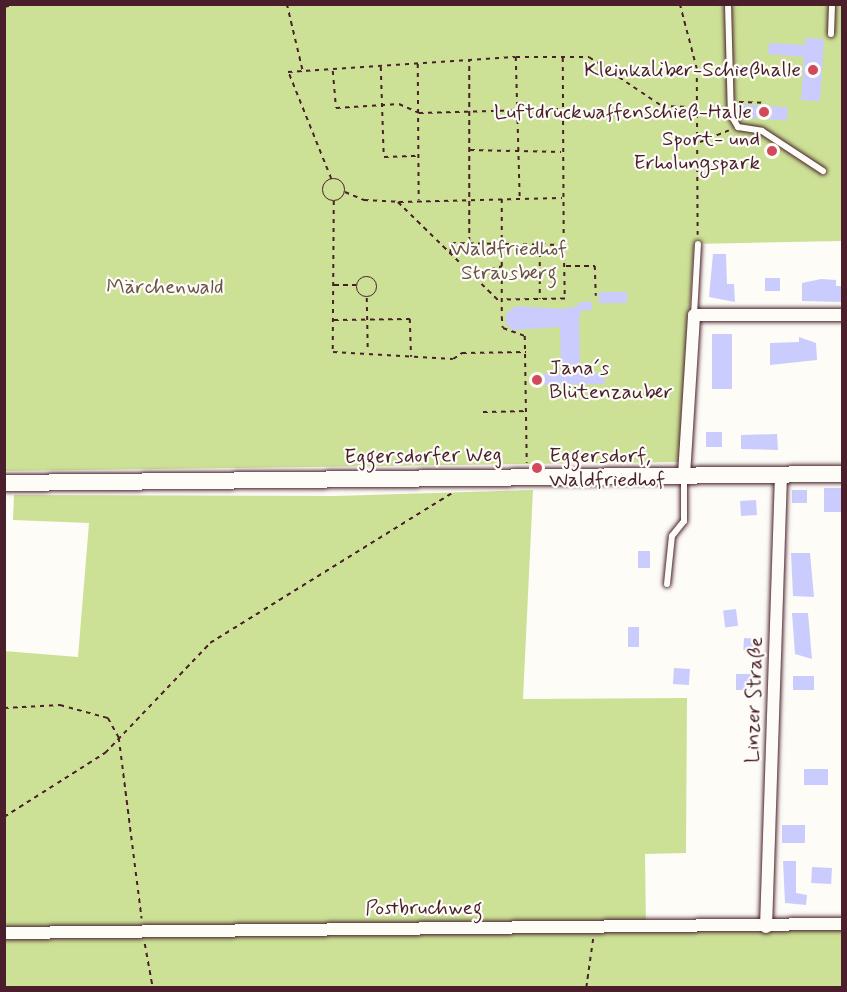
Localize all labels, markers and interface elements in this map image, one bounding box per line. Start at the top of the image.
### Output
place label: Kleinkaliber-Schießhalle [584,57,801,83]
marker: Kleinkaliber-Schießhalle [806,63,820,77]
place label: Luftdruckwaffenschieß-Halle [494,99,752,125]
marker: Luftdruckwaffenschieß-Halle [757,105,771,119]
place label: Sport- und Erholungspark [633,126,760,176]
marker: Sport- und Erholungspark [765,144,779,158]
park label: Waldfriedhof Strausberg [451,236,567,286]
park label: Märchenwald [106,274,224,300]
place label: Jana´s Blütenzauber [549,355,673,405]
marker: Jana´s Blütenzauber [530,373,544,387]
street label: Eggersdorfer Weg [343,442,503,470]
place label: Eggersdorf, Waldfriedhof [549,443,665,493]
marker: Eggersdorf, Waldfriedhof [530,461,544,475]
street label: Linzer Straße [739,637,769,763]
street label: Postbruchweg [365,895,483,921]

